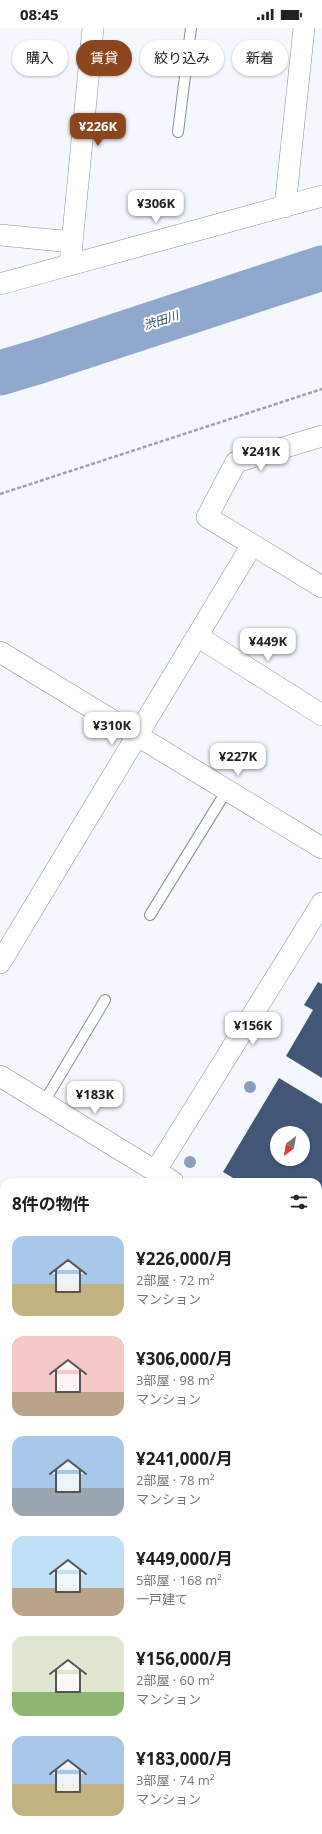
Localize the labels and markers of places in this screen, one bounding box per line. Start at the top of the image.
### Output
pin: ¥226K [70,113,126,147]
pin: ¥306K [128,190,184,224]
pin: ¥241K [233,438,289,472]
pin: ¥449K [240,628,296,662]
pin: ¥310K [84,712,140,746]
pin: ¥227K [210,743,266,777]
pin: ¥156K [225,1012,281,1046]
pin: ¥183K [67,1081,123,1115]

